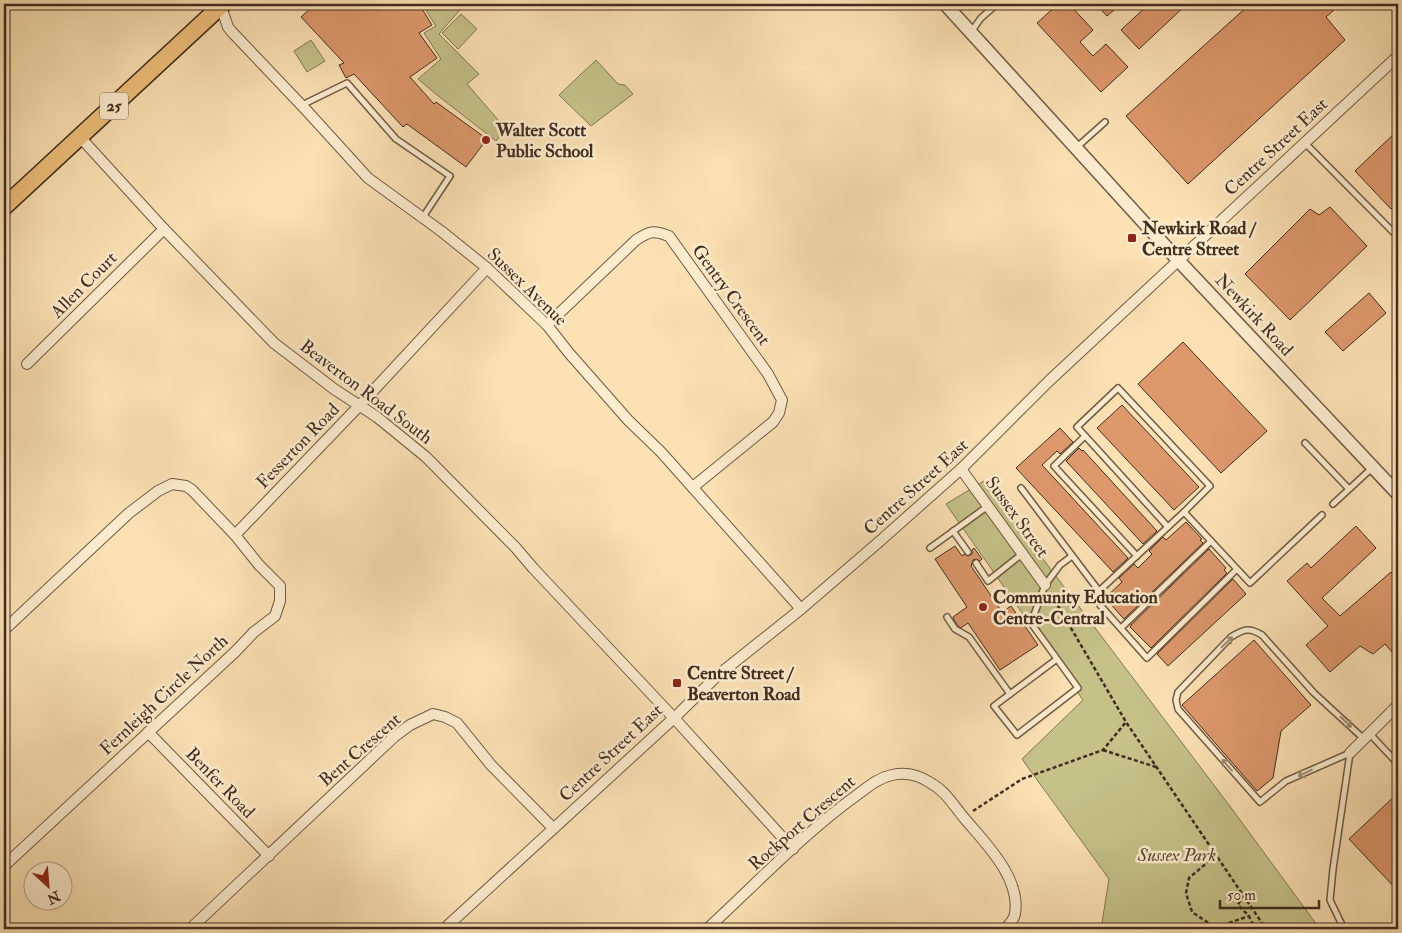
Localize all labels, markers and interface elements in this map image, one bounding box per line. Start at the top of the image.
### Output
road number: 25 [100,92,128,120]
street label: Centre Street East [1219,93,1333,201]
place label: Walter Scott Public School [495,119,594,163]
marker: Walter Scott Public School [480,134,492,146]
place label: Newkirk Road / Centre Street [1141,217,1257,261]
marker: Newkirk Road / Centre Street [1126,232,1138,244]
street label: Gentry Crescent [687,240,775,350]
street label: Sussex Avenue [482,243,572,331]
street label: Allen Court [45,247,122,324]
street label: Newkirk Road [1210,269,1298,361]
street label: Beaverton Road South [295,335,437,450]
street label: Fesserton Road [251,398,345,494]
street label: Centre Street East [859,434,973,540]
street label: Sussex Street [980,472,1054,562]
place label: Community Education Centre-Central [993,586,1158,630]
marker: Community Education Centre-Central [977,601,989,613]
street label: Fernleigh Circle North [95,629,233,760]
one-way arrow [1221,636,1233,648]
place label: Centre Street / Beaverton Road [687,662,801,706]
marker: Centre Street / Beaverton Road [671,677,683,689]
street label: Centre Street East [554,699,668,807]
street label: Bent Crescent [314,708,406,792]
one-way arrow [1340,716,1353,728]
street label: Benfer Road [180,743,260,823]
one-way arrow [1221,759,1233,772]
one-way arrow [1298,768,1313,778]
street label: Rockport Crescent [744,770,860,876]
park label: Sussex Park [1137,844,1216,867]
north arrow [22,860,72,910]
scale bar [1220,878,1318,910]
text: N [44,886,64,908]
text: 50 m [1227,886,1256,905]

